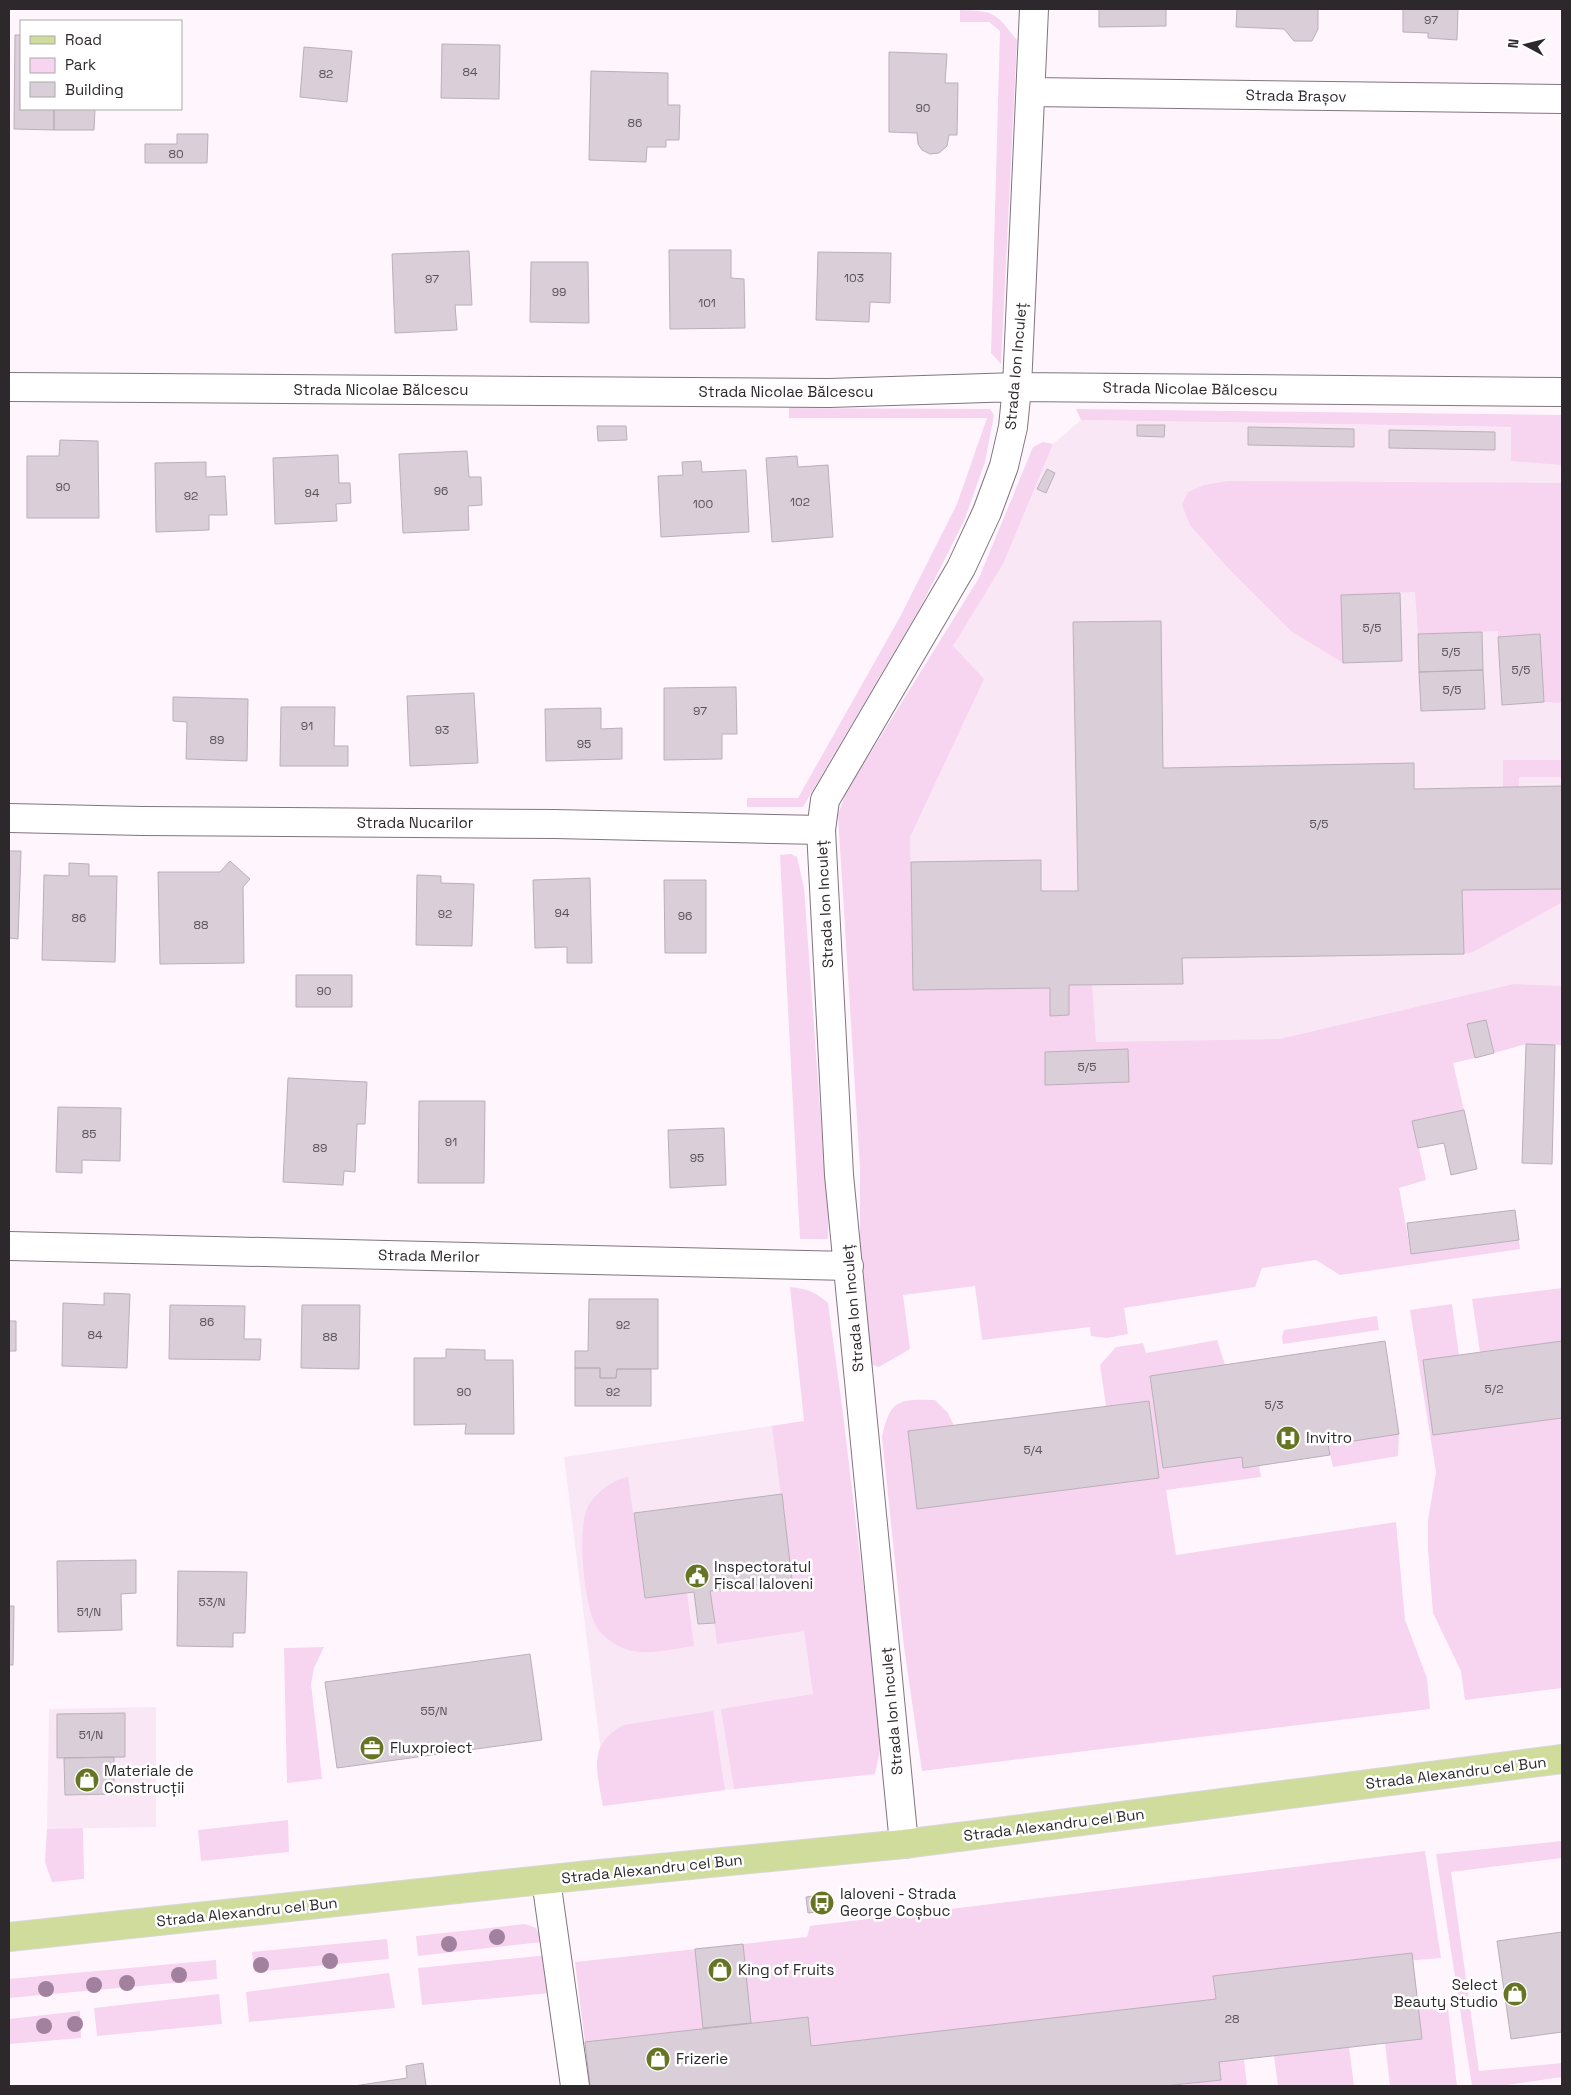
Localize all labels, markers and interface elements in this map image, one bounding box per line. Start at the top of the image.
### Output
house number: 97 [1424,12,1438,28]
legend [20,20,182,110]
north arrow [1501,20,1551,70]
text: Road [65,30,102,49]
text: N [1504,38,1523,49]
text: Park [65,55,96,74]
house number: 84 [463,64,478,80]
house number: 82 [319,66,333,82]
text: Building [65,80,124,99]
street label: Strada Brașov [1245,85,1347,106]
house number: 90 [915,100,931,116]
house number: 86 [628,115,642,131]
house number: 80 [168,146,184,162]
house number: 103 [844,270,864,286]
house number: 97 [425,271,439,287]
house number: 99 [552,284,566,300]
house number: 101 [698,295,716,311]
street label: Strada Ion Inculeț [1000,301,1031,431]
street label: Strada Nicolae Bălcescu [1102,377,1278,400]
street label: Strada Nicolae Bălcescu [294,380,468,399]
street label: Strada Nicolae Bălcescu [699,382,873,401]
house number: 90 [55,479,71,495]
house number: 96 [434,483,448,499]
house number: 94 [305,485,320,501]
house number: 92 [184,488,198,504]
house number: 102 [790,494,810,510]
house number: 100 [693,496,713,512]
house number: 5/5 [1363,620,1381,636]
house number: 5/5 [1442,644,1460,660]
house number: 5/5 [1512,662,1530,678]
house number: 5/5 [1443,682,1461,698]
house number: 97 [693,703,707,719]
house number: 91 [301,718,313,734]
house number: 93 [435,722,449,738]
house number: 89 [210,732,224,748]
house number: 95 [577,736,591,752]
street label: Strada Nucarilor [357,813,474,832]
house number: 5/5 [1310,816,1328,832]
street label: Strada Ion Inculeț [812,839,837,969]
house number: 94 [555,905,570,921]
house number: 92 [438,906,452,922]
house number: 96 [678,908,692,924]
house number: 86 [72,910,86,926]
house number: 88 [194,917,208,933]
house number: 90 [316,983,332,999]
house number: 5/5 [1078,1059,1096,1075]
house number: 85 [82,1126,96,1142]
house number: 91 [445,1134,457,1150]
house number: 89 [313,1140,327,1156]
house number: 95 [690,1150,704,1166]
street label: Strada Ion Inculeț [837,1243,868,1373]
street label: Strada Merilor [378,1245,480,1266]
house number: 86 [200,1314,214,1330]
house number: 92 [616,1317,630,1333]
house number: 84 [88,1327,103,1343]
house number: 88 [323,1329,337,1345]
house number: 5/2 [1485,1381,1503,1397]
house number: 90 [456,1384,472,1400]
house number: 92 [606,1384,620,1400]
house number: 5/3 [1265,1397,1283,1413]
hospital icon: Invitro [1275,1425,1301,1451]
place label: Invitro [1306,1428,1352,1447]
house number: 5/4 [1023,1442,1043,1458]
place label: Inspectoratul Fiscal Ialoveni [714,1557,813,1593]
public building icon: Inspectoratul Fiscal Ialoveni [684,1563,710,1589]
house number: 53/N [199,1594,225,1610]
house number: 51/N [77,1604,101,1620]
street label: Strada Ion Inculeț [876,1646,907,1776]
house number: 55/N [421,1703,447,1719]
house number: 51/N [79,1727,103,1743]
office icon: Fluxproiect [359,1735,385,1761]
place label: Fluxproiect [390,1738,472,1757]
street label: Strada Alexandru cel Bun [1364,1752,1547,1793]
place label: Materiale de Construcții [104,1761,194,1797]
shop icon: Materiale de Construcții [74,1767,100,1793]
street label: Strada Alexandru cel Bun [962,1804,1145,1845]
street label: Strada Alexandru cel Bun [560,1850,743,1887]
place label: Ialoveni - Strada George Coșbuc [840,1884,957,1920]
bus stop icon: Ialoveni - Strada George Coșbuc [809,1890,835,1916]
street label: Strada Alexandru cel Bun [155,1893,338,1930]
shop icon: King of Fruits [707,1957,733,1983]
place label: King of Fruits [738,1960,834,1979]
place label: Select Beauty Studio [1394,1975,1498,2011]
shop icon: Select Beauty Studio [1502,1981,1528,2007]
house number: 28 [1225,2011,1239,2027]
shop icon: Frizerie [645,2046,671,2072]
place label: Frizerie [676,2049,728,2068]

